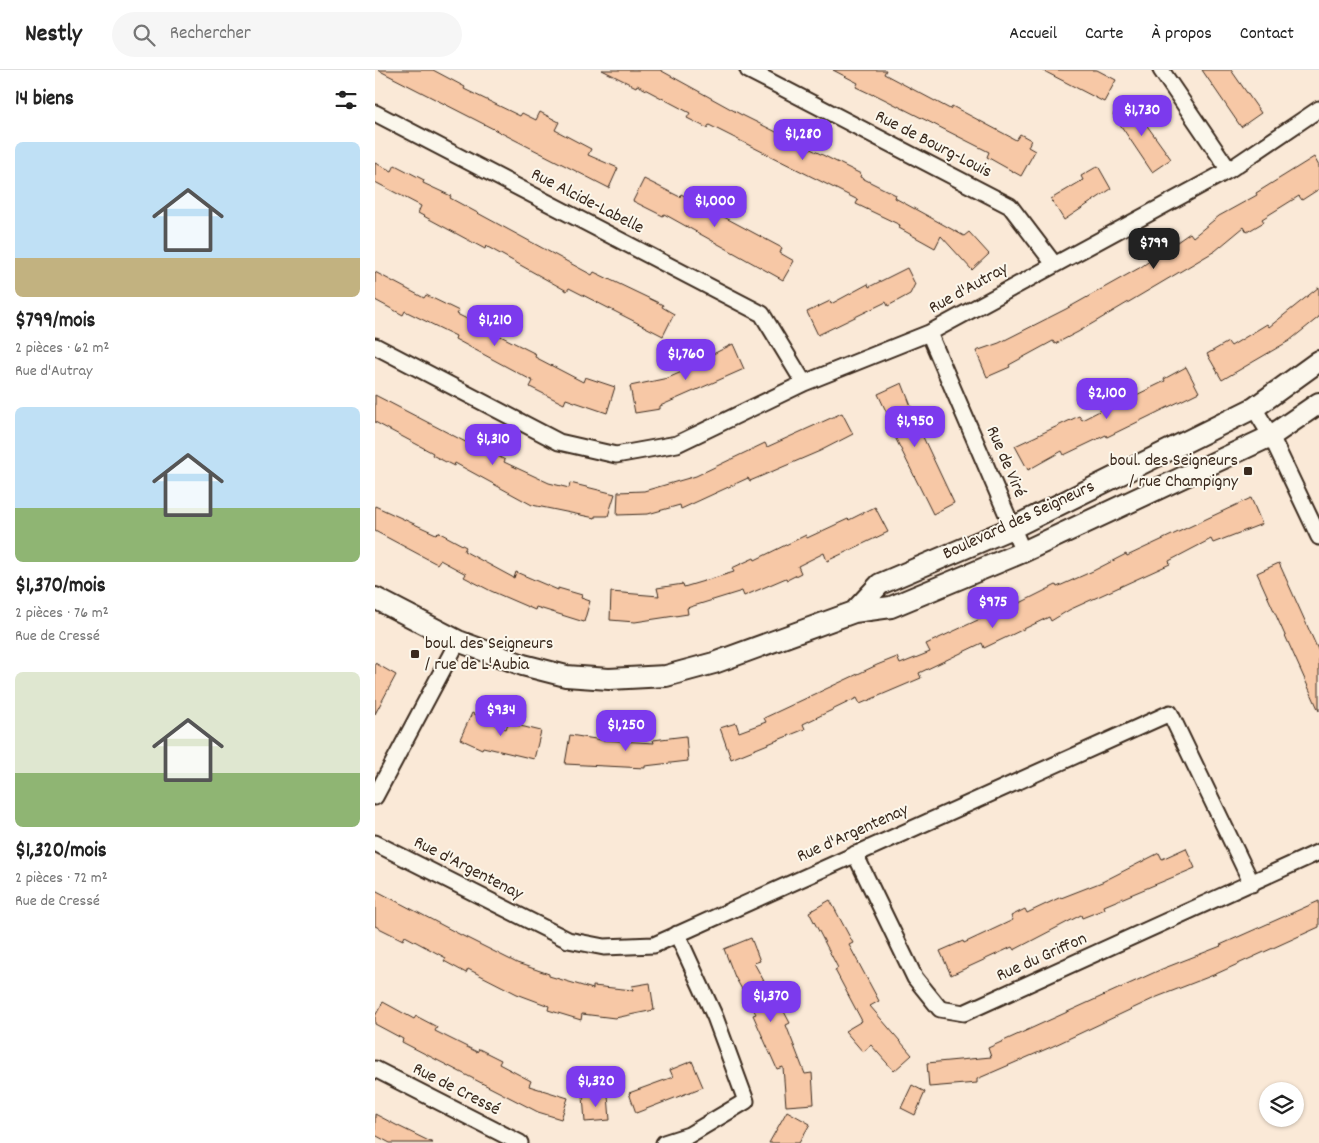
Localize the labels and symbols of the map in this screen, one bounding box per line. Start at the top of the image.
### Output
pin: $1,730 [1101,94,1183,137]
street label: Rue de Bourg-Louis [870,105,996,185]
pin: $1,280 [762,118,844,161]
street label: Rue Alcide-Labelle [526,163,648,241]
pin: $1,000 [674,186,756,228]
pin: $799 [1124,228,1184,270]
street label: Rue d'Autray [925,257,1014,321]
pin: $1,210 [454,304,536,347]
pin: $1,760 [645,338,727,381]
pin: $2,100 [1066,378,1148,420]
pin: $1,950 [874,406,956,448]
street label: Rue de Viré [979,422,1031,502]
pin: $1,310 [452,424,534,466]
place label: boul. des Seigneurs / rue Champigny [1110,449,1239,495]
marker: boul. des Seigneurs / rue Champigny [1242,465,1254,477]
street label: Boulevard des Seigneurs [939,475,1099,567]
pin: $975 [963,586,1023,629]
place label: boul. des Seigneurs / rue de L'Aubia [425,632,553,678]
marker: boul. des Seigneurs / rue de L'Aubia [409,648,421,660]
pin: $934 [471,694,531,737]
pin: $1,250 [585,710,667,752]
street label: Rue d'Argentenay [793,798,913,870]
street label: Rue d'Argentenay [409,831,528,908]
street label: Rue du Griffon [993,927,1091,989]
pin: $1,370 [730,980,812,1023]
street label: Rue de Cressé [408,1057,504,1123]
pin: $1,320 [555,1066,637,1108]

